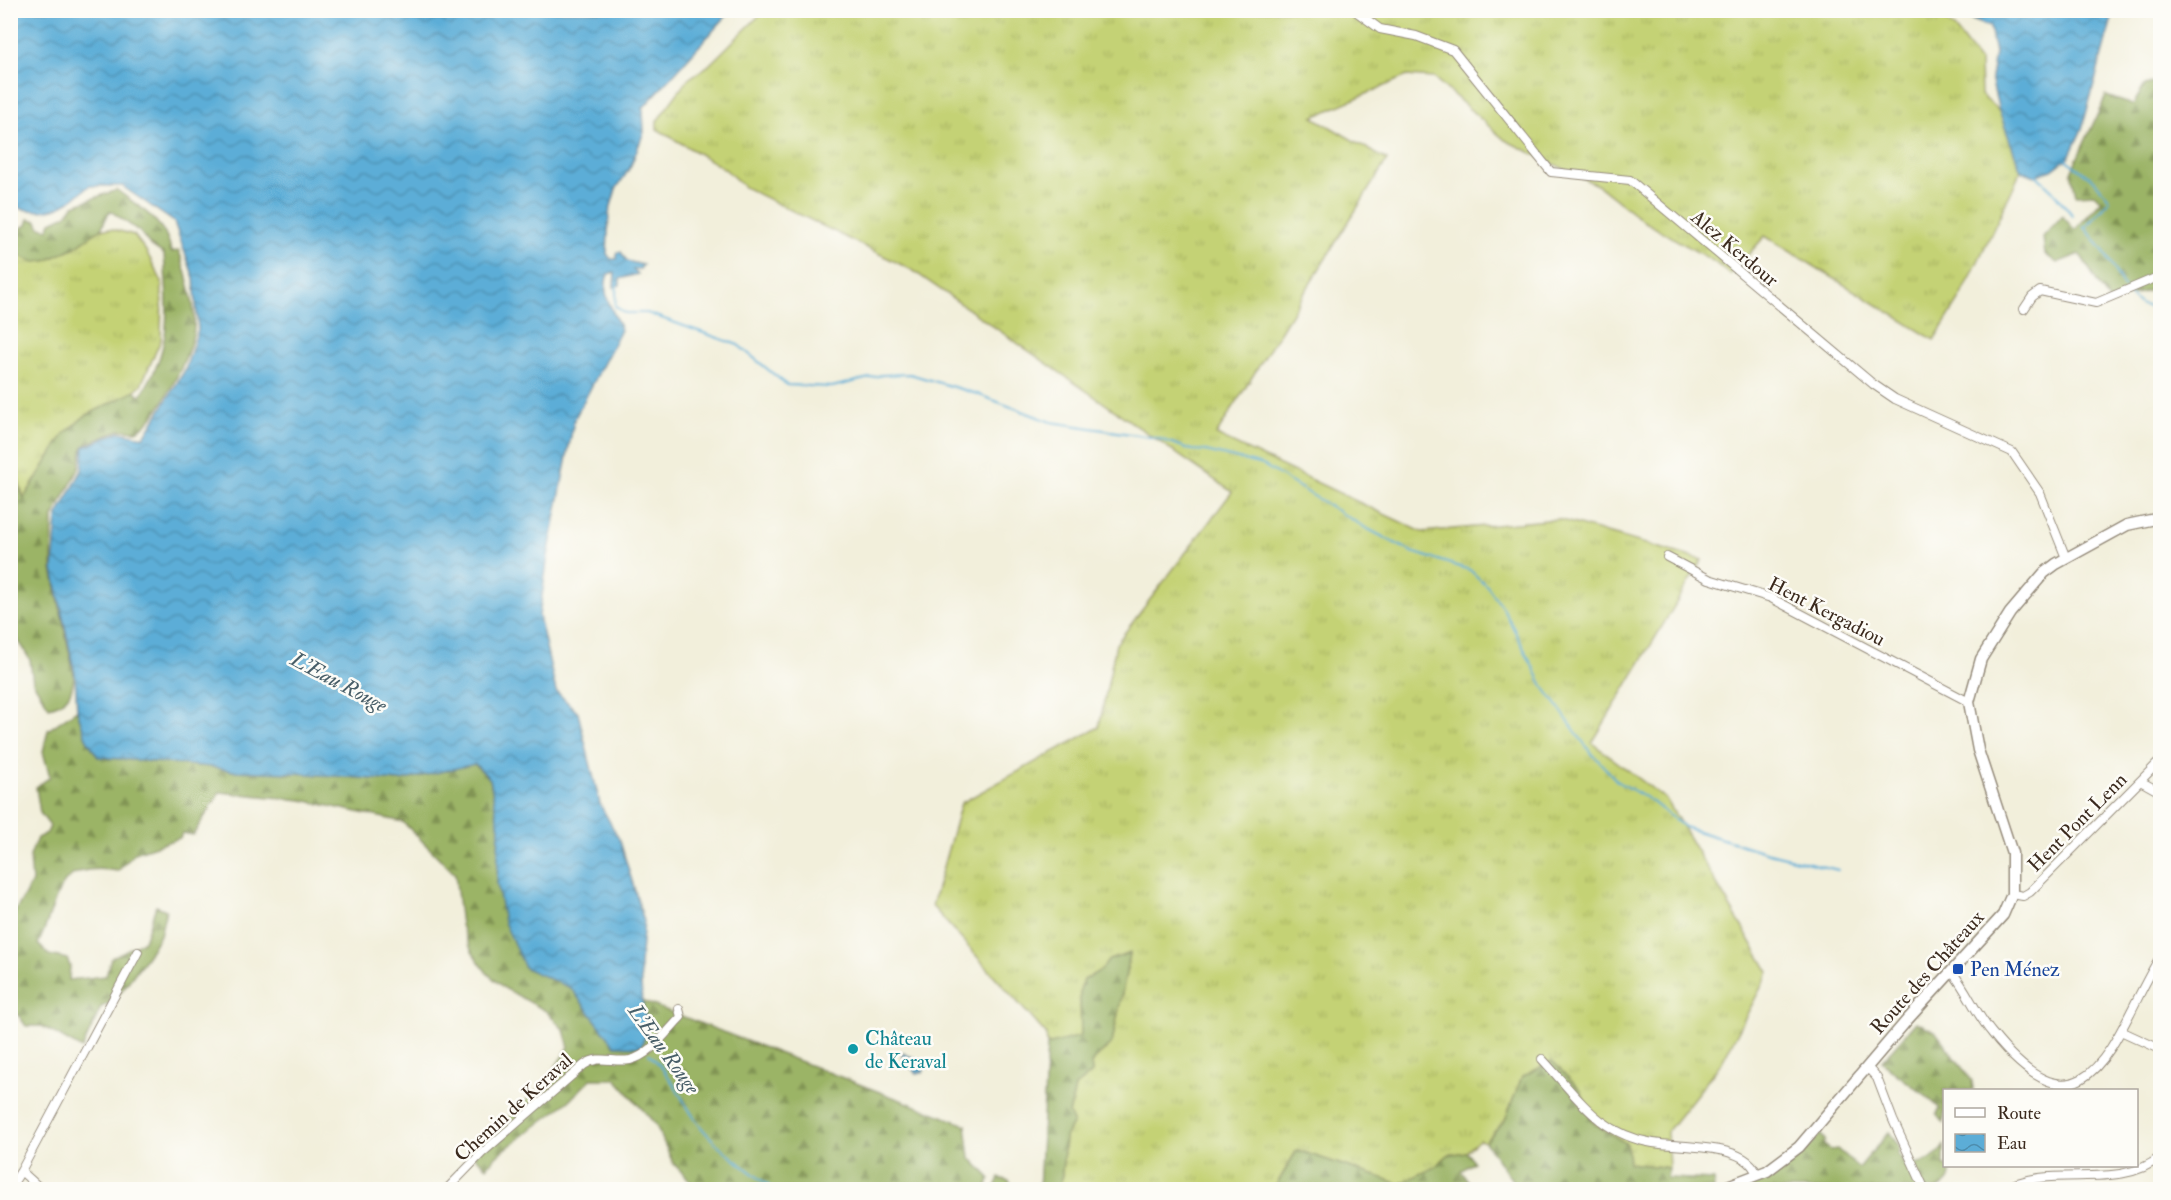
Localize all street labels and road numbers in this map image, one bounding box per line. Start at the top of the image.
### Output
street label: Alez Kerdour [1685,204,1784,293]
street label: Hent Kergadiou [1764,571,1889,652]
street label: Hent Pont Lenn [2022,767,2132,877]
street label: Route des Châteaux [1865,905,1990,1039]
street label: Chemin de Keraval [449,1048,578,1167]

